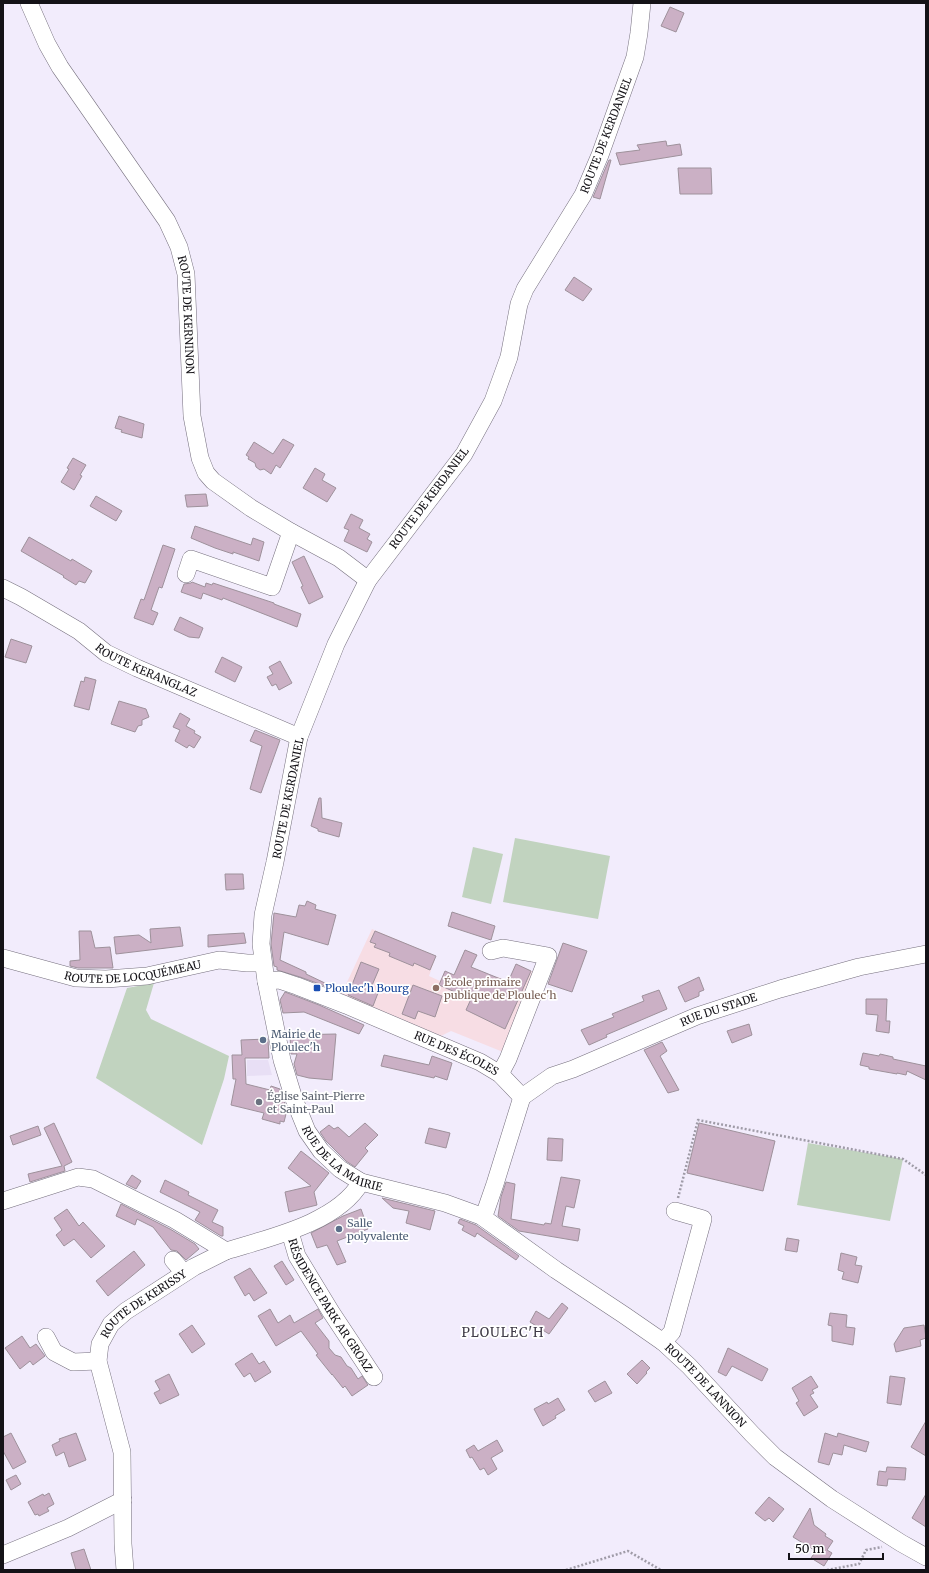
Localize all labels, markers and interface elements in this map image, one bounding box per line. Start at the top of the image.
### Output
street label: ROUTE DE KERDANIEL [577,75,635,195]
street label: ROUTE DE KERNINON [175,254,197,375]
street label: ROUTE DE KERDANIEL [386,444,472,552]
street label: ROUTE KERANGLAZ [93,640,199,700]
street label: ROUTE DE KERDANIEL [269,736,307,860]
street label: ROUTE DE LOCQUÉMEAU [63,957,202,986]
place label: École primaire publique de Ploulec'h [444,975,557,1002]
place label: Ploulec'h Bourg [325,981,409,995]
marker: Ploulec'h Bourg [312,983,322,993]
marker: École primaire publique de Ploulec'h [431,983,441,993]
street label: RUE DU STADE [678,990,759,1029]
place label: Mairie de Ploulec'h [271,1027,321,1054]
street label: RUE DES ÉCOLES [412,1028,502,1079]
marker: Mairie de Ploulec'h [258,1035,268,1045]
place label: Église Saint-Pierre et Saint-Paul [267,1089,365,1116]
marker: Église Saint-Pierre et Saint-Paul [254,1097,264,1107]
street label: RUE DE LA MAIRIE [299,1124,384,1194]
place label: Salle polyvalente [347,1216,409,1243]
marker: Salle polyvalente [334,1224,344,1234]
street label: RÉSIDENCE PARK AR GROAZ [285,1237,376,1375]
street label: ROUTE DE KERISSY [98,1266,190,1340]
district label: PLOULEC'H [461,1324,545,1341]
street label: ROUTE DE LANNION [662,1340,749,1430]
scale bar [789,1535,883,1561]
text: 50 m [795,1541,824,1556]

